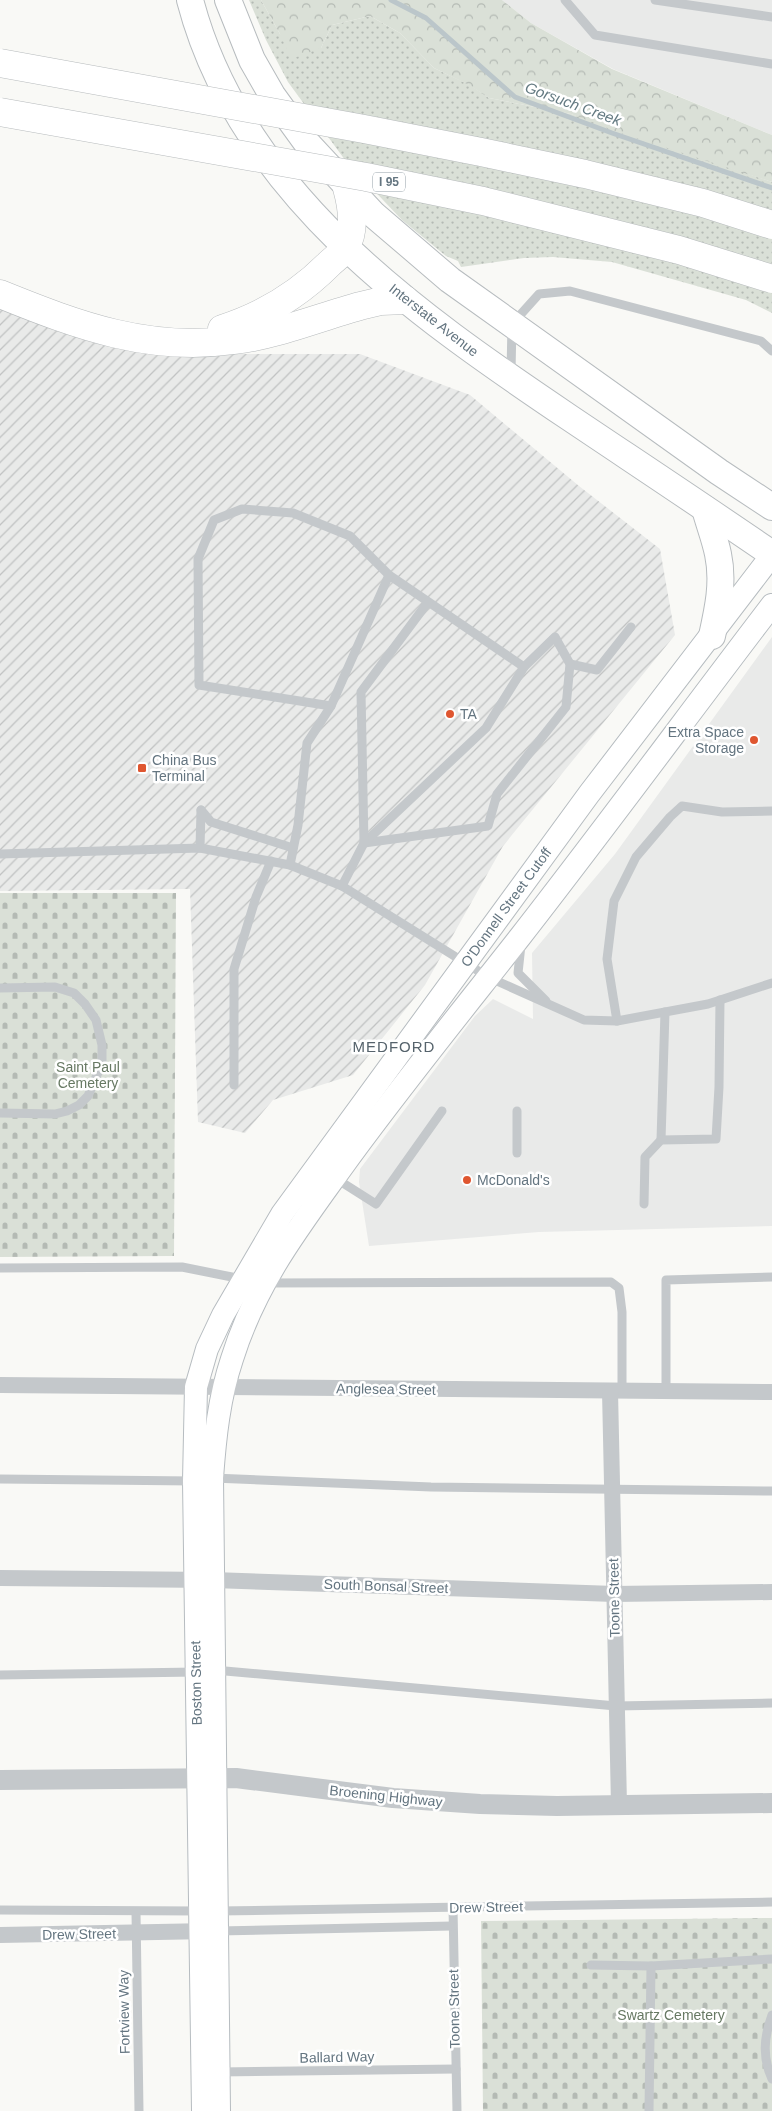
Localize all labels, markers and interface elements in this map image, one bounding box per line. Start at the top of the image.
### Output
water label: Gorsuch Creek [523,78,625,129]
road number: I 95 [373,172,405,192]
street label: Interstate Avenue [386,280,482,360]
place label: TA [460,706,478,722]
marker: TA [444,708,456,720]
place label: Extra Space Storage [668,724,744,756]
marker: Extra Space Storage [748,734,760,746]
place label: China Bus Terminal [152,752,217,784]
marker: China Bus Terminal [136,762,148,774]
street label: O'Donnell Street Cutoff [457,844,555,970]
district label: MEDFORD [353,1038,435,1055]
park label: Saint Paul Cemetery [56,1059,120,1091]
place label: McDonald's [477,1172,550,1188]
marker: McDonald's [461,1174,473,1186]
street label: Anglesea Street [336,1380,436,1398]
street label: Toone Street [605,1558,623,1638]
street label: South Bonsal Street [323,1576,449,1596]
street label: Boston Street [187,1640,205,1726]
street label: Broening Highway [329,1782,443,1810]
street label: Drew Street [449,1898,523,1916]
street label: Drew Street [42,1925,116,1943]
street label: Toone Street [445,1969,463,2049]
street label: Fortview Way [115,1970,133,2054]
park label: Swartz Cemetery [617,2007,725,2023]
street label: Ballard Way [299,2048,375,2066]

